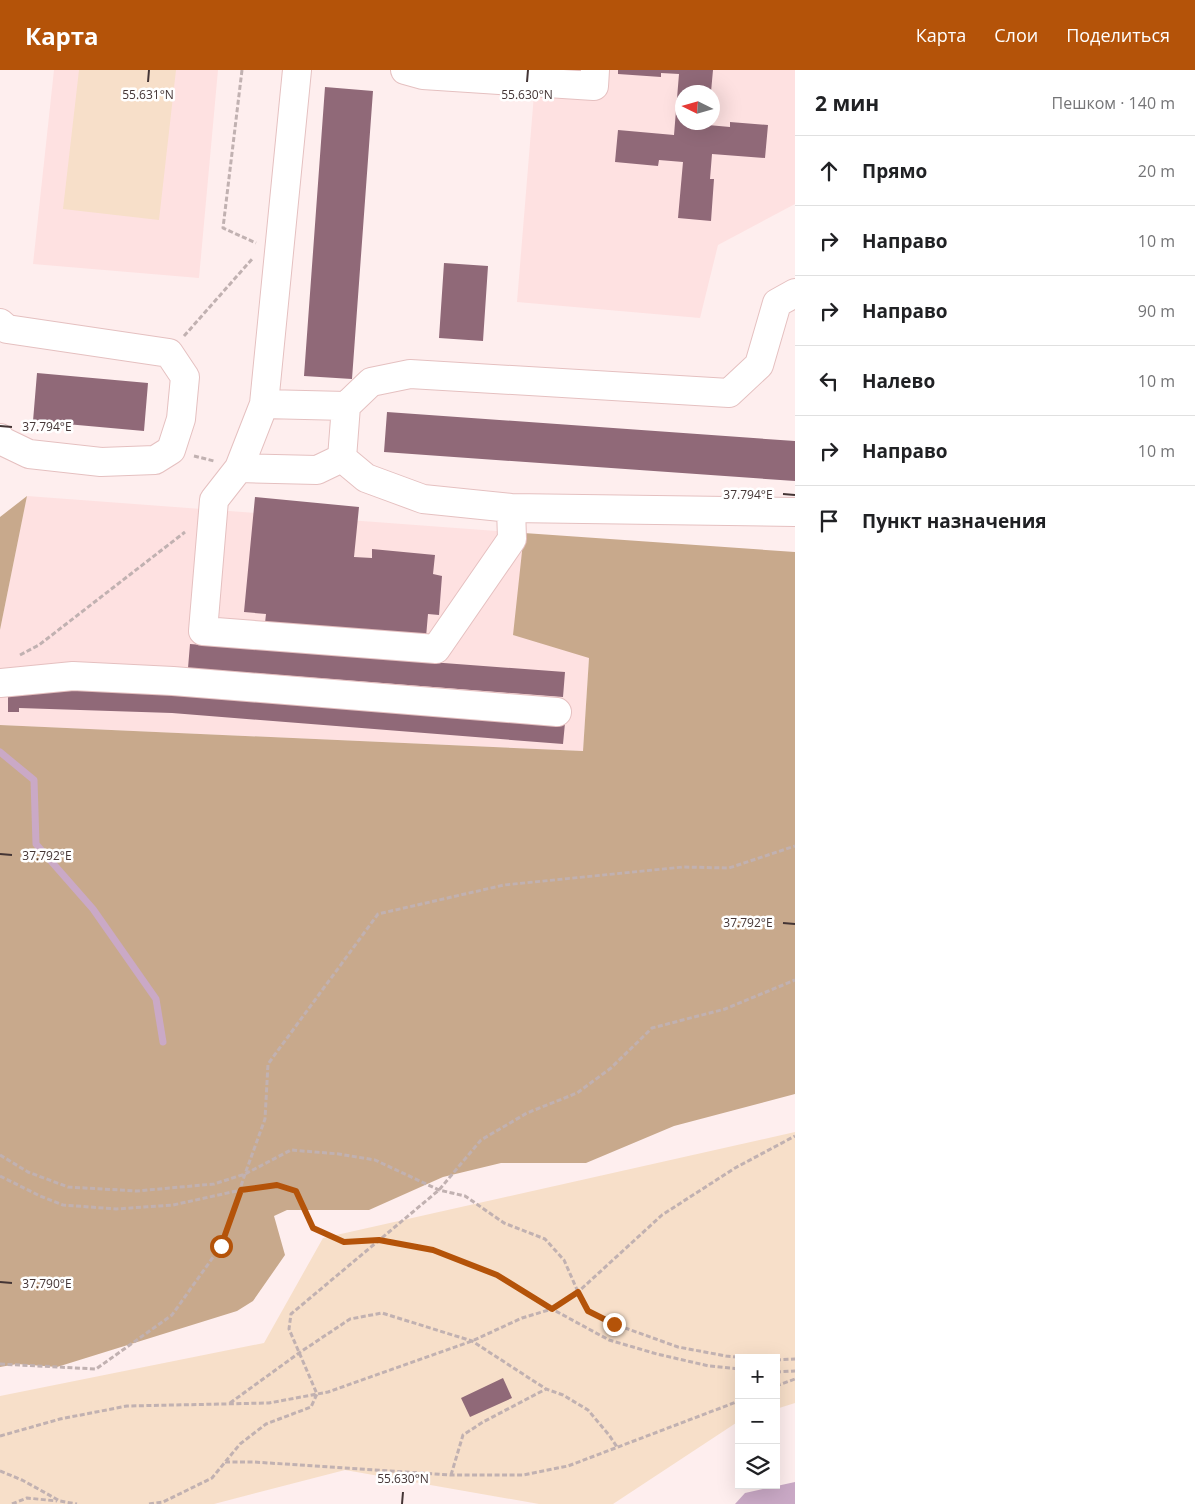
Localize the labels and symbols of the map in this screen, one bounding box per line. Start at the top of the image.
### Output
north arrow [675,85,720,130]
text: 55.631°N [122,86,174,103]
text: 55.630°N [501,86,553,103]
text: 37.794°E [22,418,72,435]
text: 37.794°E [723,486,773,503]
text: 37.792°E [22,847,72,864]
text: 37.792°E [723,914,773,931]
route start [210,1235,233,1258]
text: 37.790°E [22,1275,72,1292]
route end [603,1313,626,1336]
text: 55.630°N [377,1470,429,1487]

